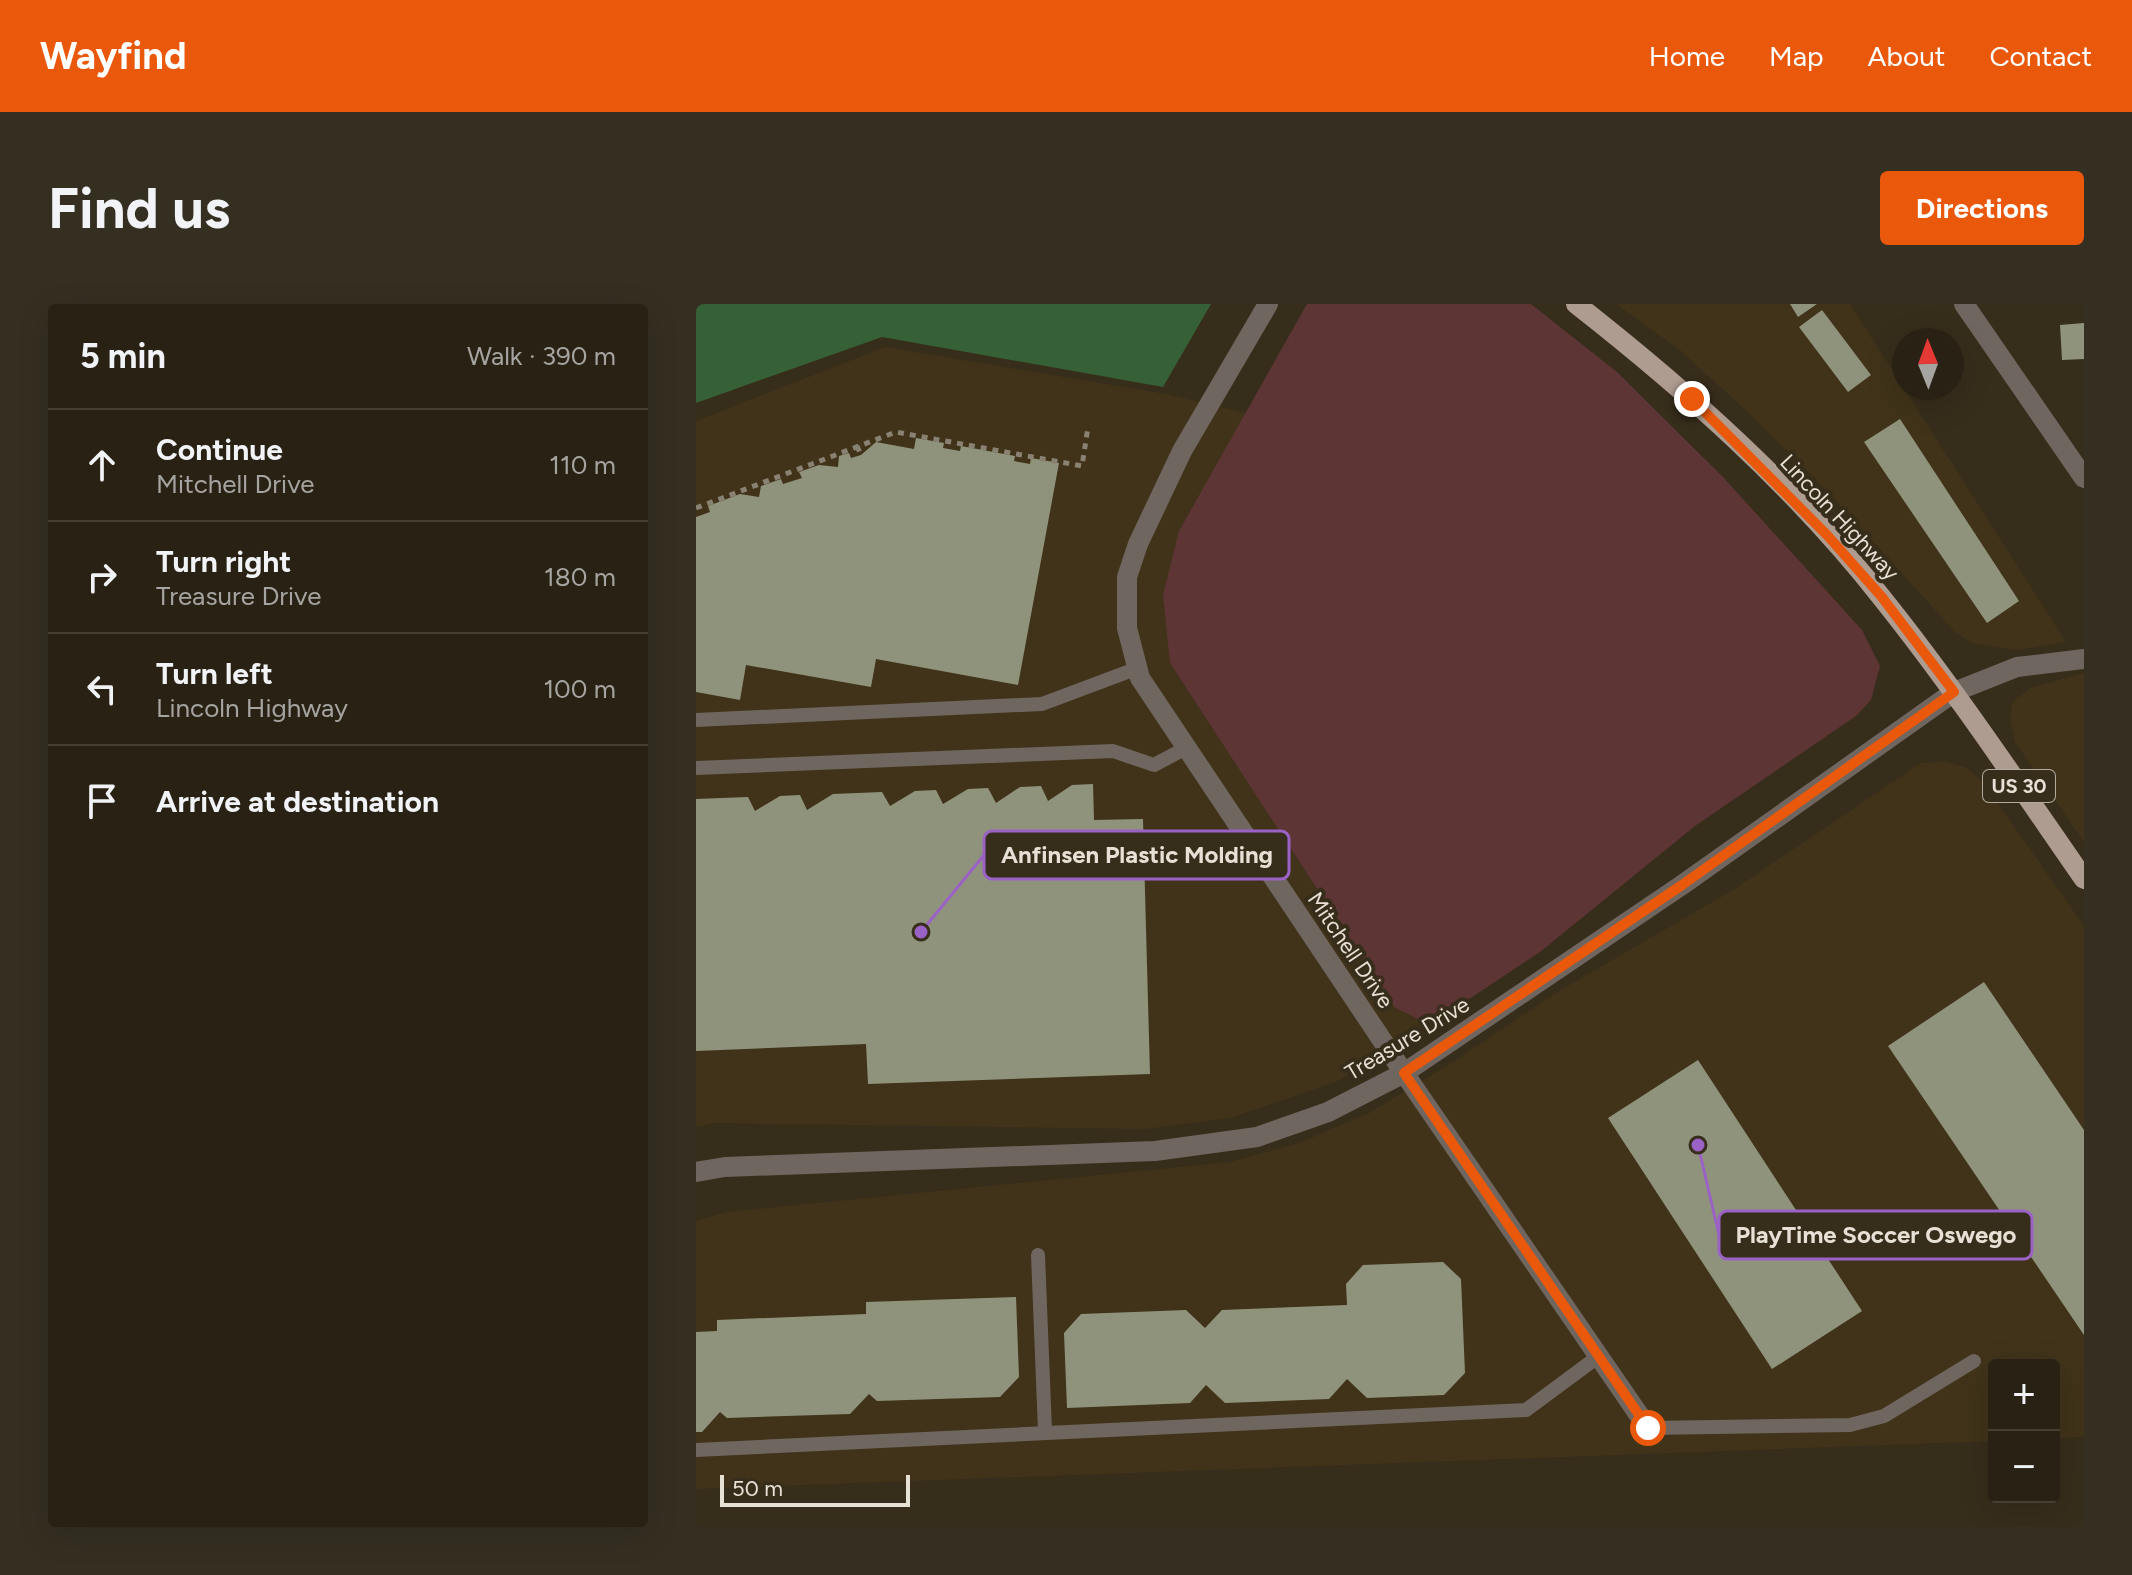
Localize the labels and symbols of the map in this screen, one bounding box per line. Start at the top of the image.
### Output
north arrow [1892,328,1964,400]
route end [1674,381,1710,417]
street label: Lincoln Highway [1774,449,1905,586]
road number: US 30 [1983,770,2055,802]
callout: Anfinsen Plastic Molding [984,831,1289,879]
text: Anfinsen Plastic Molding [1001,840,1273,869]
street label: Mitchell Drive [1302,887,1399,1013]
street label: Treasure Drive [1340,991,1474,1086]
callout: PlayTime Soccer Oswego [1719,1211,2032,1259]
text: PlayTime Soccer Oswego [1735,1220,2017,1249]
route start [1630,1410,1666,1446]
scale bar [720,1471,910,1507]

